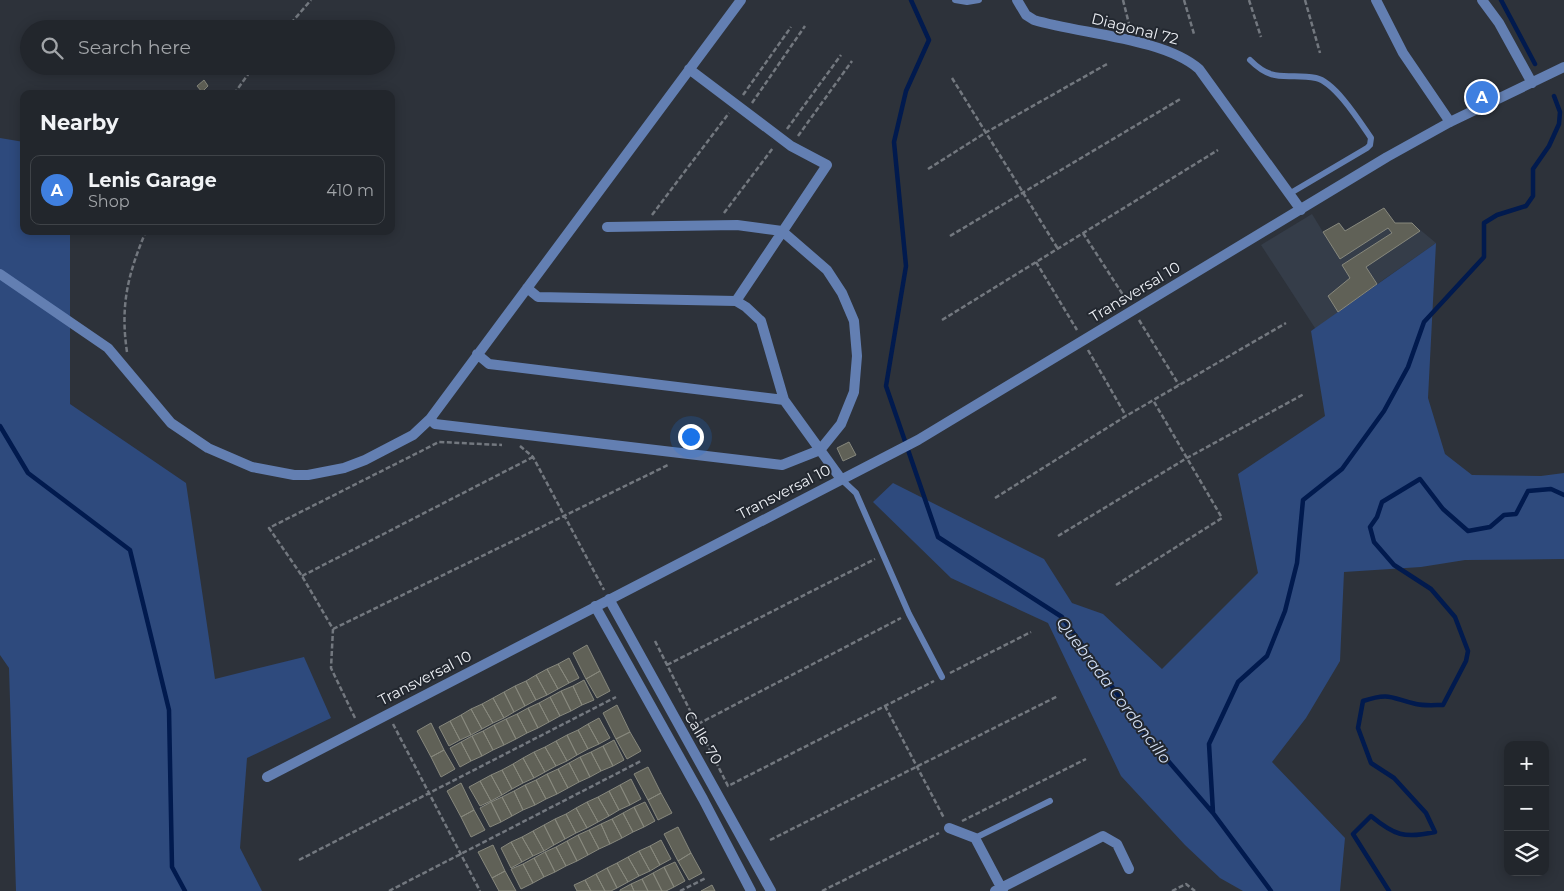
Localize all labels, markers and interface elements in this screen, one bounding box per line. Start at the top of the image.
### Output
street label: Diagonal 72 [1090,8,1181,49]
search box [20,20,395,75]
icon: search [38,34,66,62]
text: Search here [78,36,191,59]
pin: A [1466,78,1498,116]
text: Nearby [40,110,119,135]
text: Lenis Garage [88,169,217,192]
text: A [51,181,63,200]
text: 410 m [326,181,374,200]
text: Shop [88,192,130,211]
street label: Transversal 10 [1086,257,1184,326]
your location [678,424,704,450]
street label: Transversal 10 [734,460,834,523]
water label: Quebrada Cordoncillo [1052,613,1175,767]
street label: Transversal 10 [375,646,475,709]
street label: Calle 70 [680,708,727,768]
map controls [1504,741,1549,876]
button: + [1504,741,1549,786]
button: − [1504,786,1549,831]
button: layers [1504,831,1549,876]

